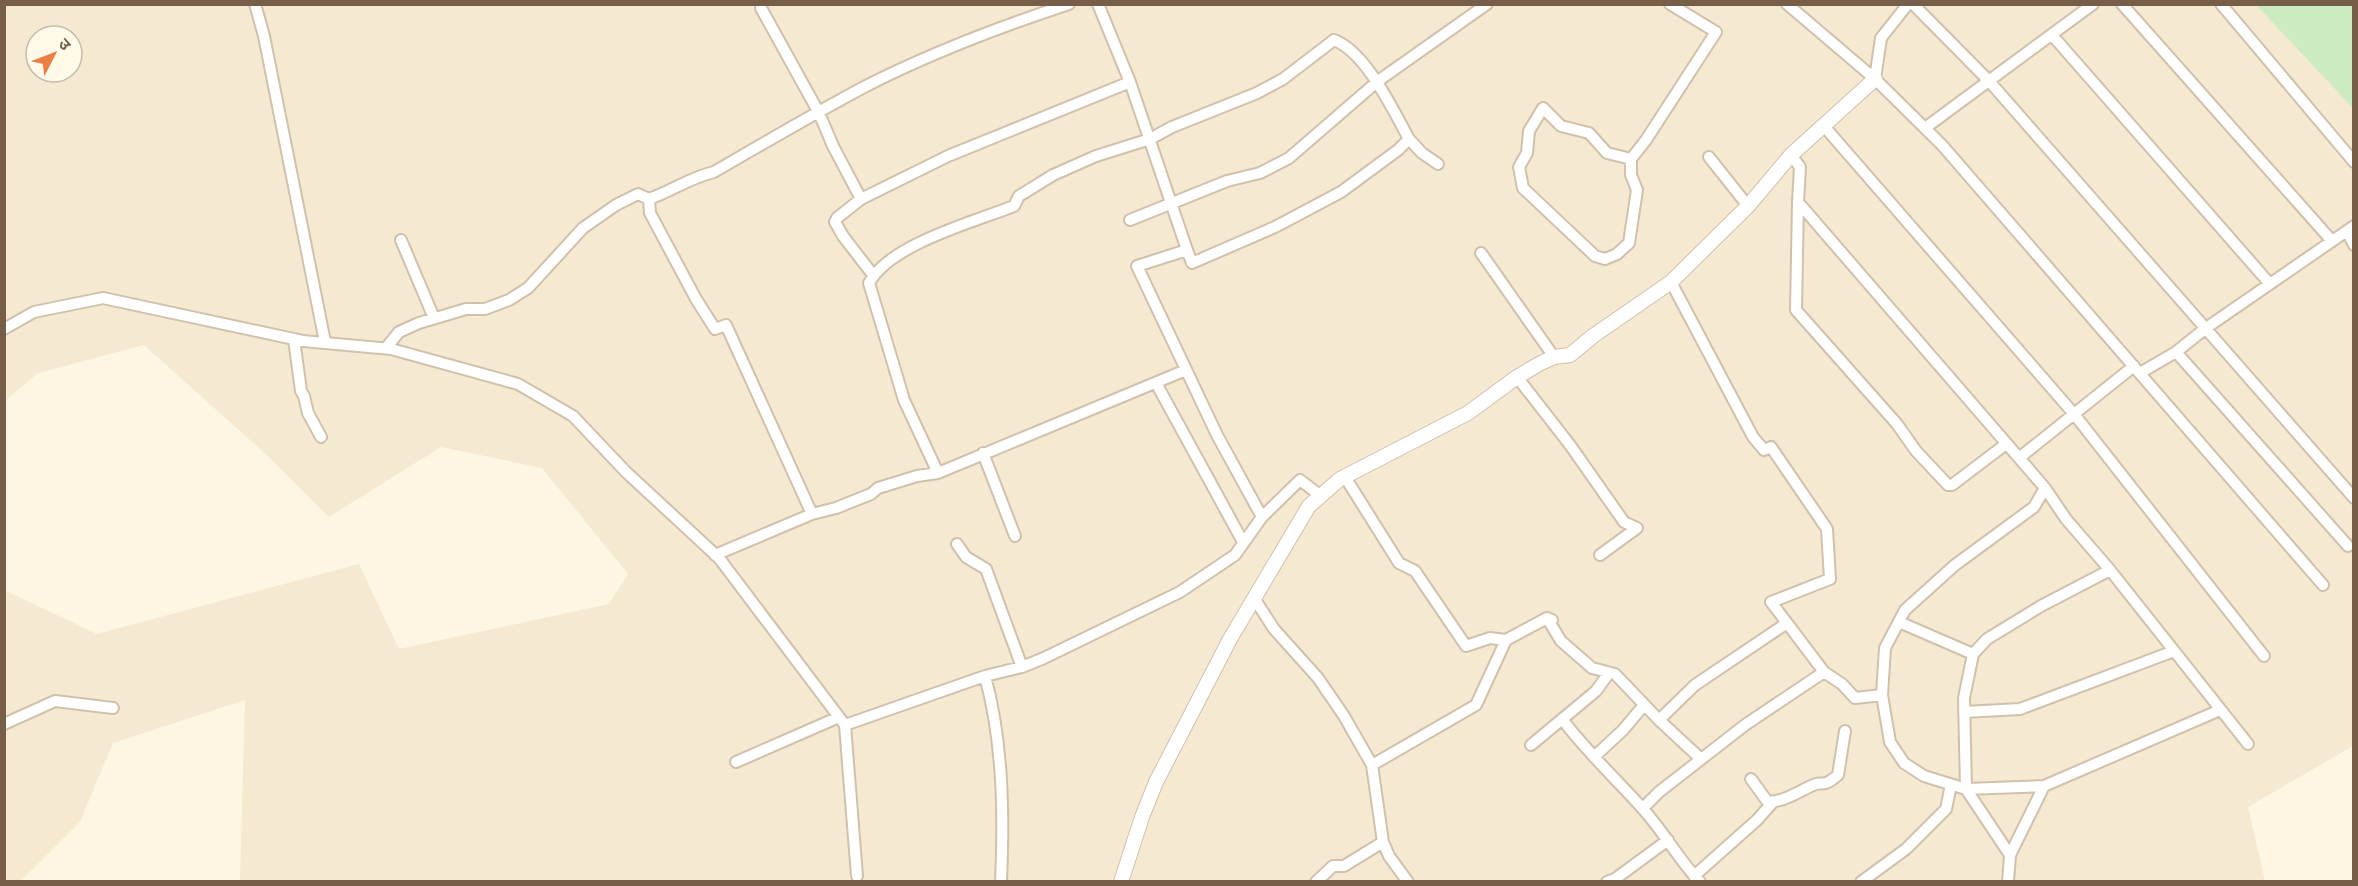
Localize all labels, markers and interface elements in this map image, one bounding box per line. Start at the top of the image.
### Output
north arrow [24,24,84,84]
text: उ [55,34,76,55]

